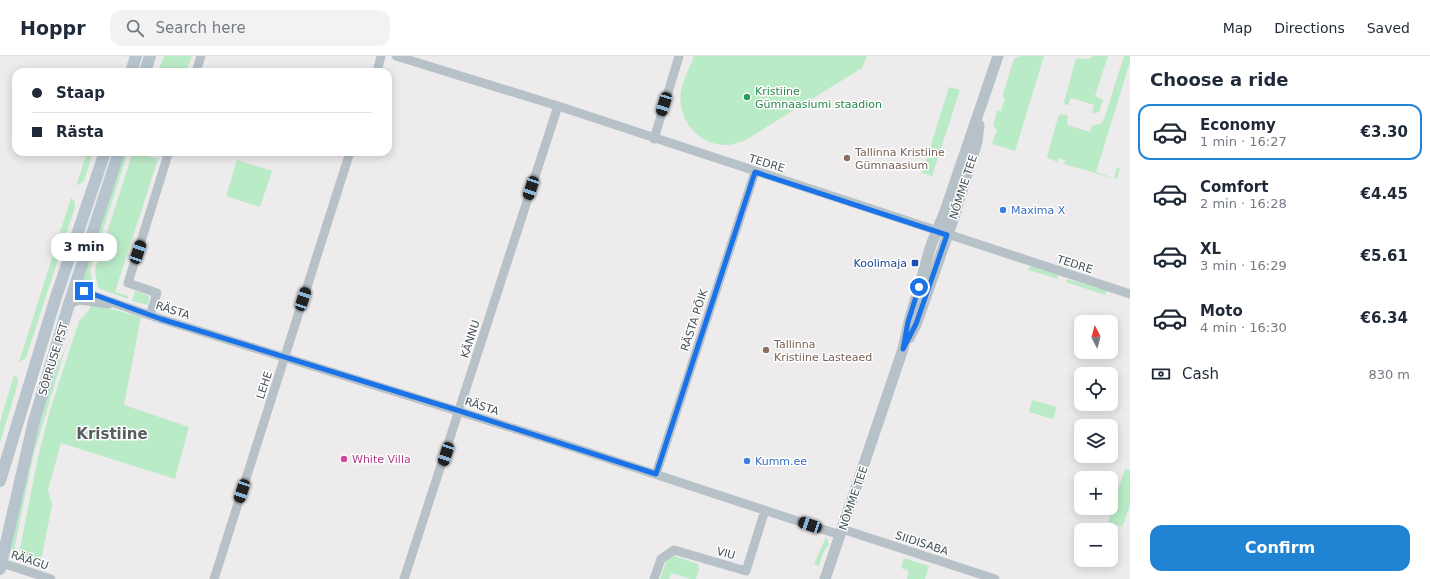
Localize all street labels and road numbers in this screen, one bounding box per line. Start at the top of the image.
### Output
street label: TEDRE [746,152,786,175]
street label: NÕMME TEE [947,153,980,221]
street label: TEDRE [1054,252,1094,276]
street label: RÄSTA PÕIK [678,287,711,353]
street label: RÄSTA [154,299,192,322]
street label: KÄNNU [458,319,483,360]
street label: SÕPRUSE PST [36,321,71,397]
street label: LEHE [254,370,275,401]
street label: RÄSTA [463,395,501,418]
street label: NÕMME TEE [836,464,871,532]
street label: SIIDISABA [894,529,950,558]
street label: VIU [715,545,737,562]
street label: RÄÄGU [9,548,50,573]

